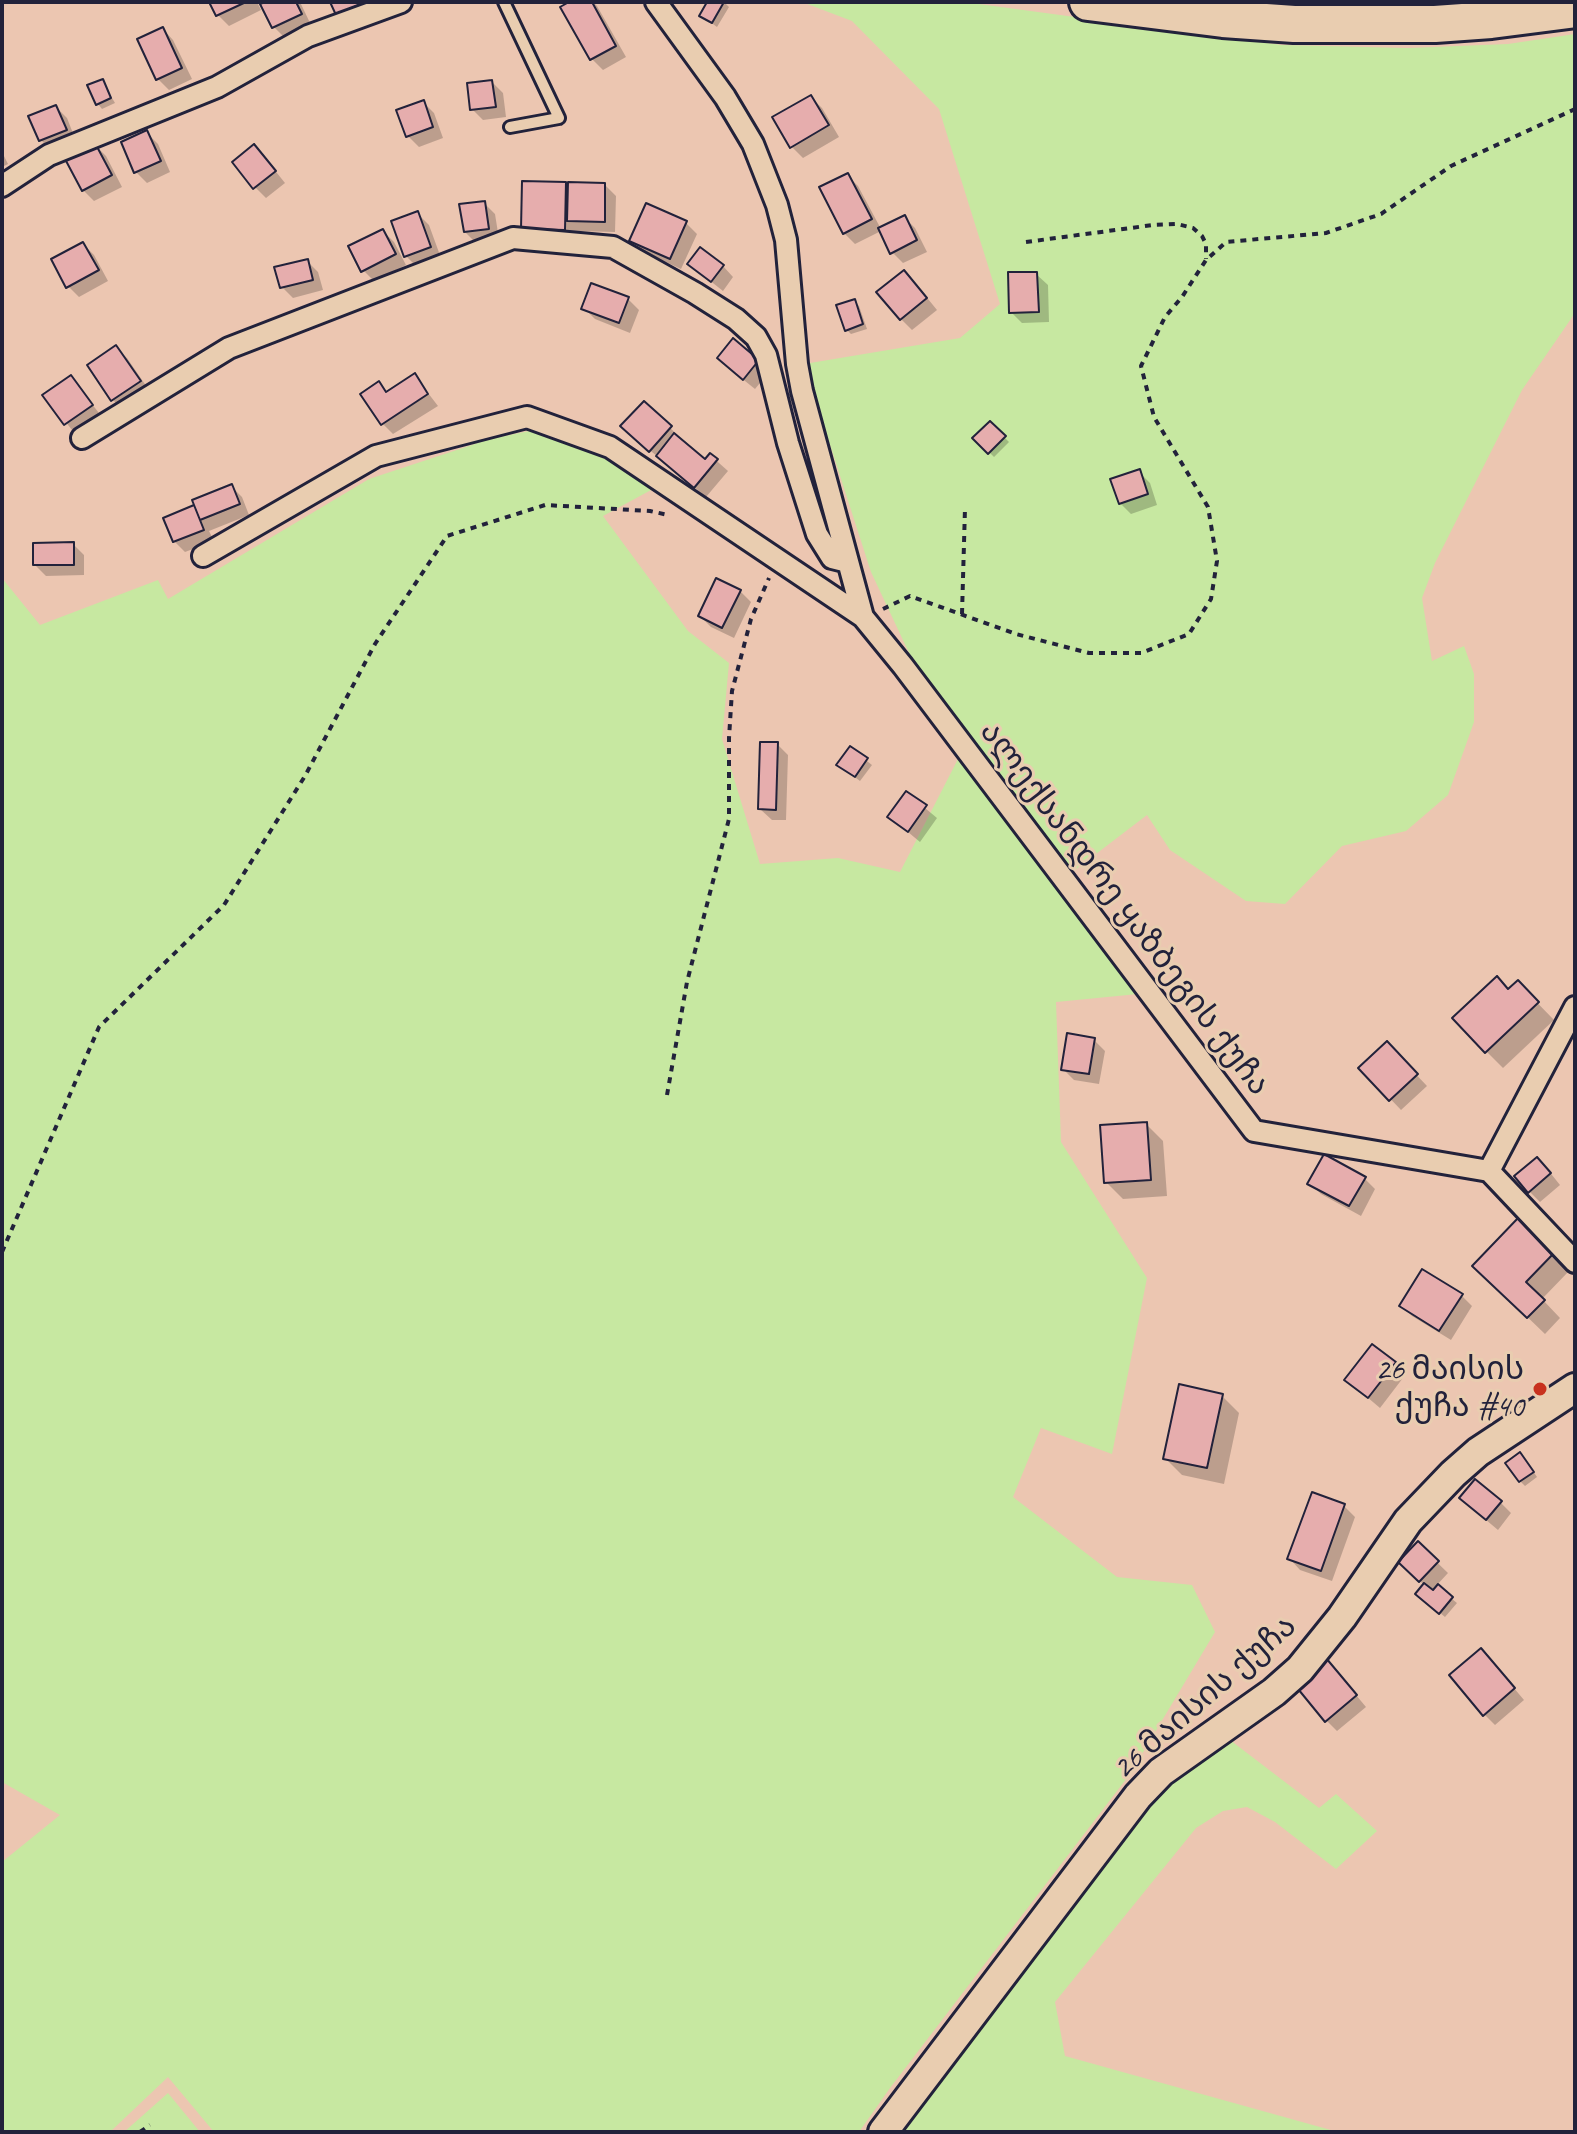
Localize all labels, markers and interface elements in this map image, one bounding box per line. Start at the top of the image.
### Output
street label: ალექსანდრე ყაზბეგის ქუჩა [971,714,1277,1104]
place label: 26 მაისის ქუჩა #40 [1375,1352,1524,1427]
marker: 26 მაისის ქუჩა #40 [1531,1380,1549,1398]
street label: 26 მაისის ქუჩა [1105,1608,1305,1788]

